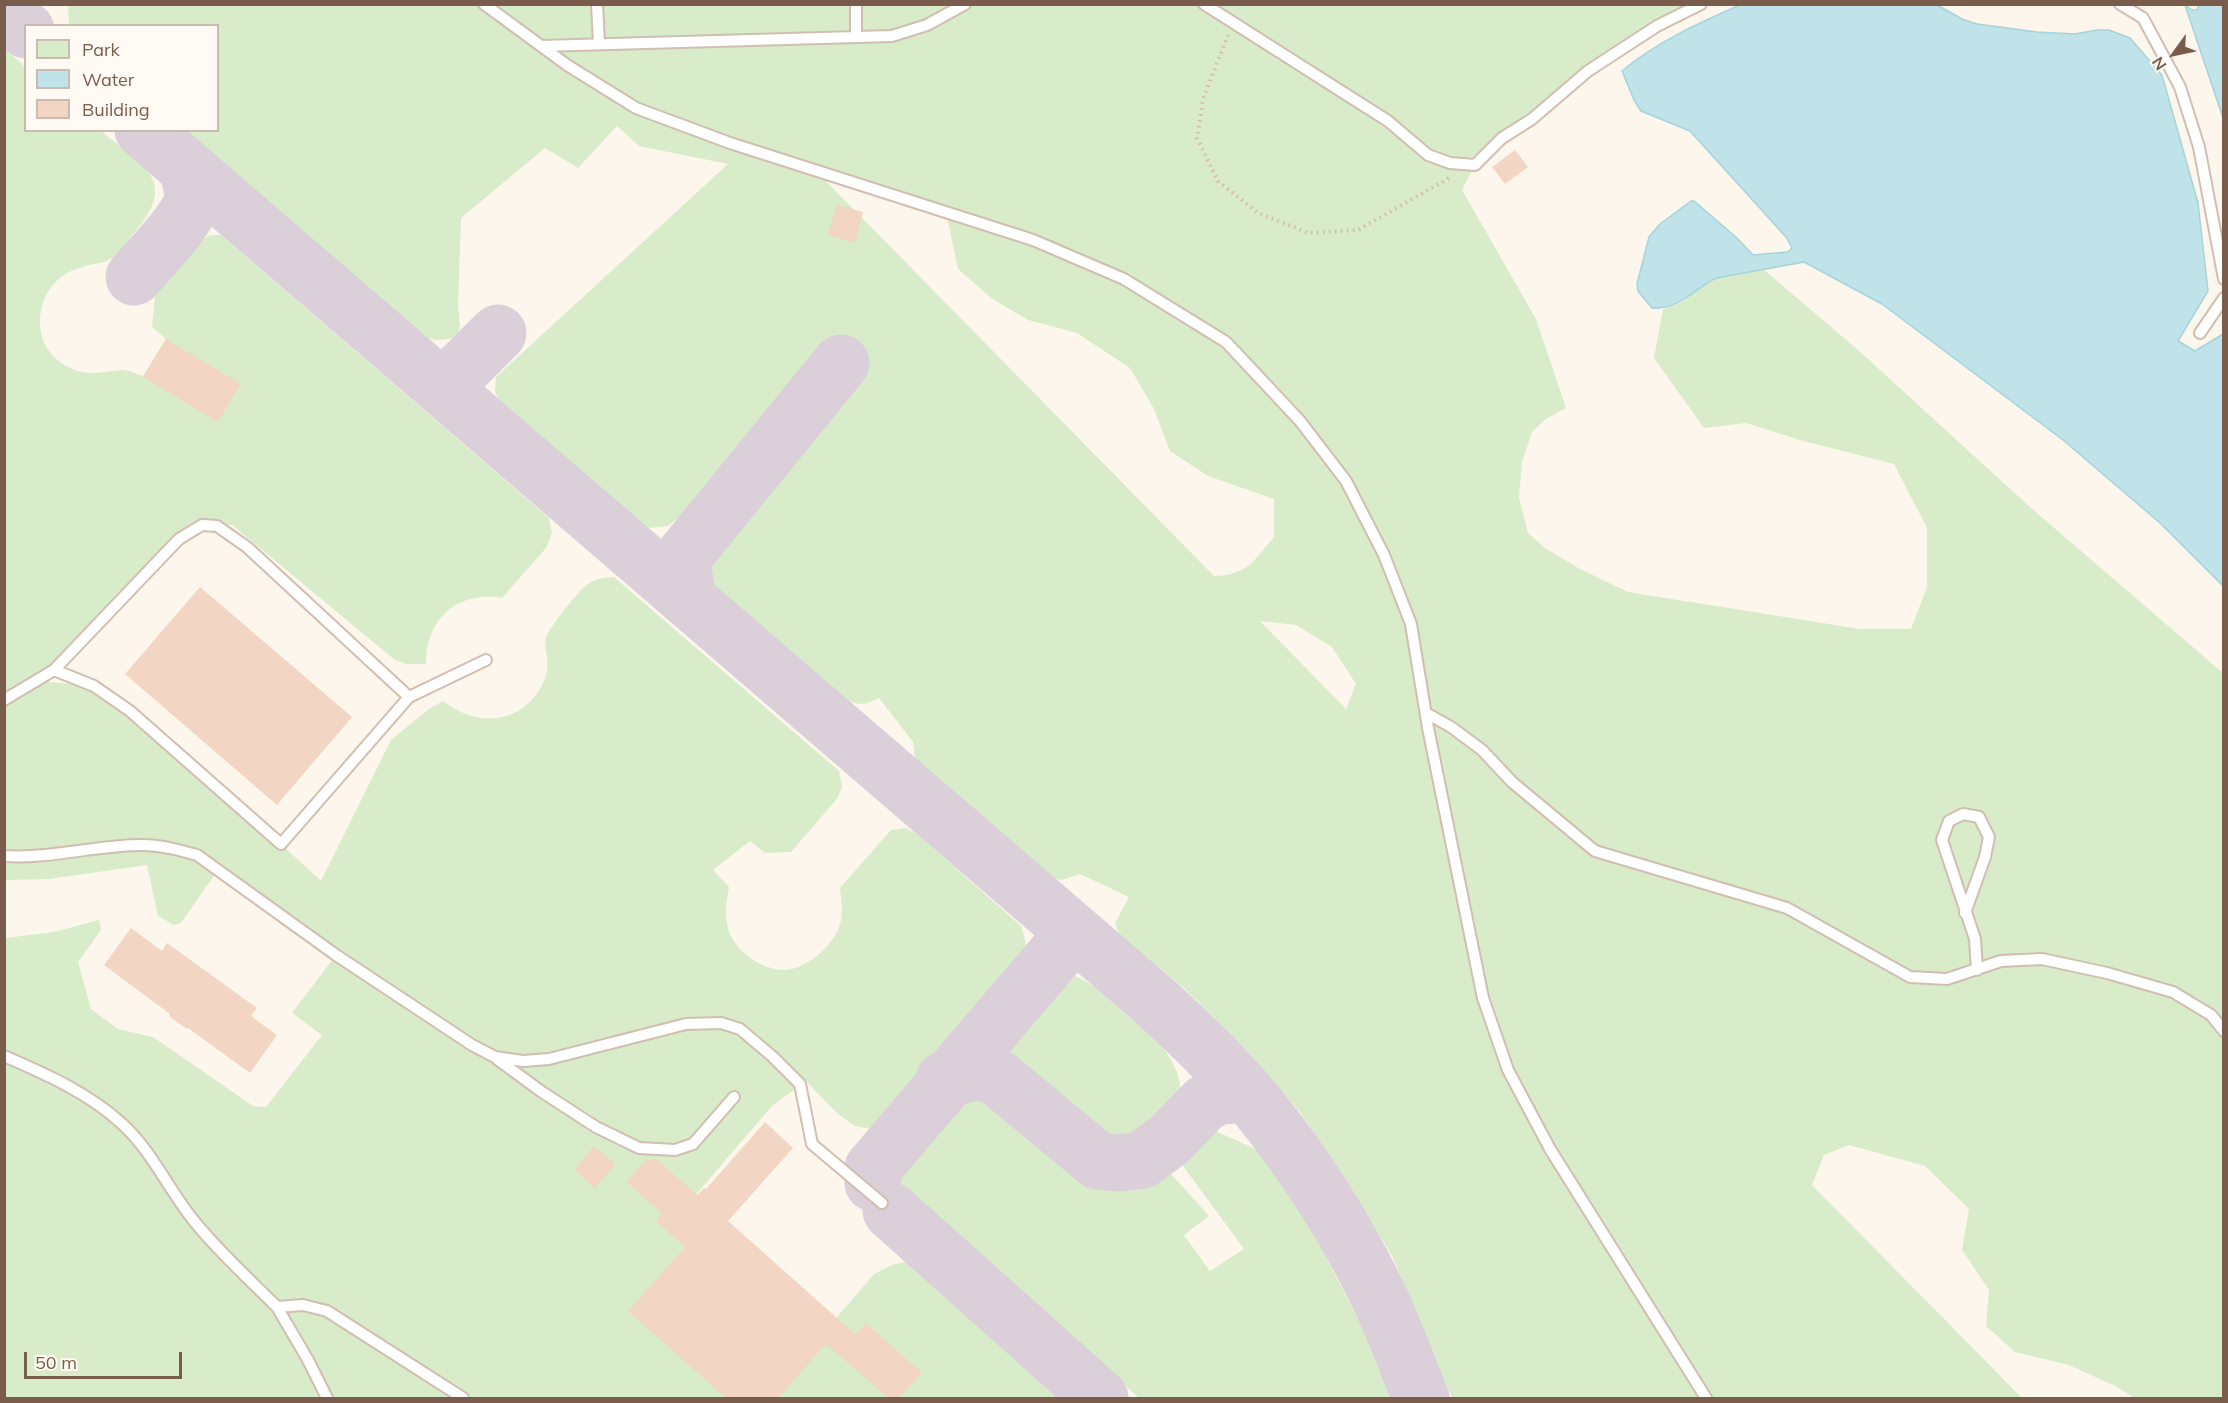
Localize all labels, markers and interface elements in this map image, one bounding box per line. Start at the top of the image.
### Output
legend [24,24,219,132]
north arrow [2144,24,2204,84]
text: Park [82,38,120,61]
text: N [2147,53,2171,74]
text: Water [82,68,134,91]
text: Building [82,98,150,121]
scale bar [27,1340,184,1378]
text: 50 m [35,1351,77,1374]

